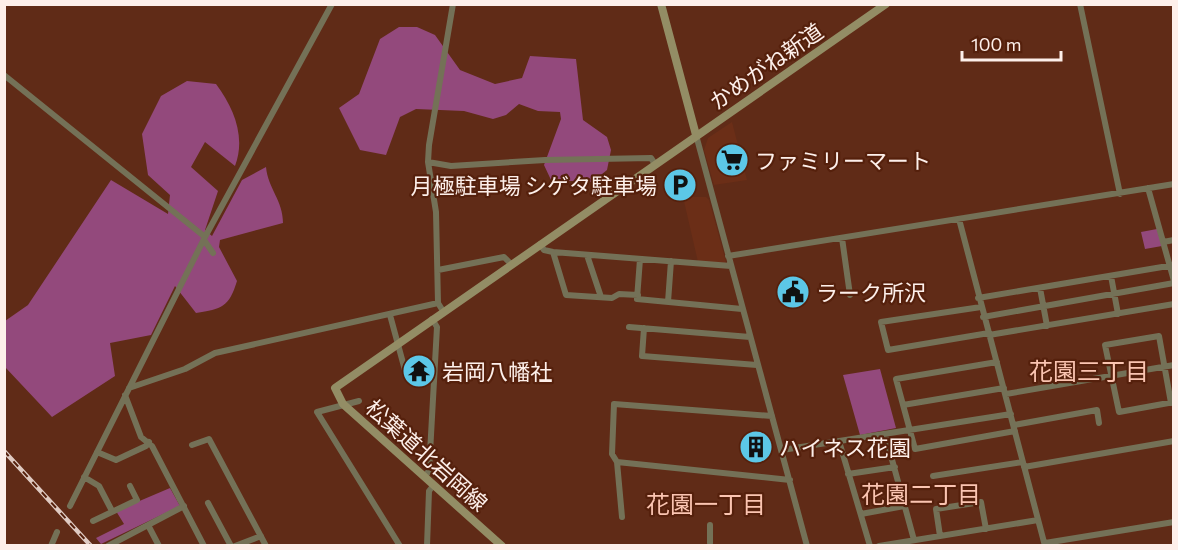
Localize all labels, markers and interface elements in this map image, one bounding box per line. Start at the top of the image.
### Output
street label: かめがね新道 [704,17,828,115]
scale bar [962,24,1061,62]
text: 100 m [971,33,1021,55]
supermarket icon: ファミリーマート [714,142,750,178]
place label: ファミリーマート [755,147,931,174]
parking icon: 月極駐車場 シゲタ駐車場 [662,167,698,203]
place label: 月極駐車場 シゲタ駐車場 [411,172,657,199]
public building icon: ラーク所沢 [775,274,811,310]
place label: ラーク所沢 [816,279,926,306]
temple icon: 岩岡八幡社 [401,353,437,389]
district label: 花園三丁目 [1029,356,1149,385]
place label: 岩岡八幡社 [442,358,552,385]
street label: 松葉道北岩岡線 [361,393,493,517]
building icon: ハイネス花園 [738,429,774,465]
place label: ハイネス花園 [779,434,911,461]
district label: 花園二丁目 [861,479,981,508]
district label: 花園一丁目 [646,489,766,518]

